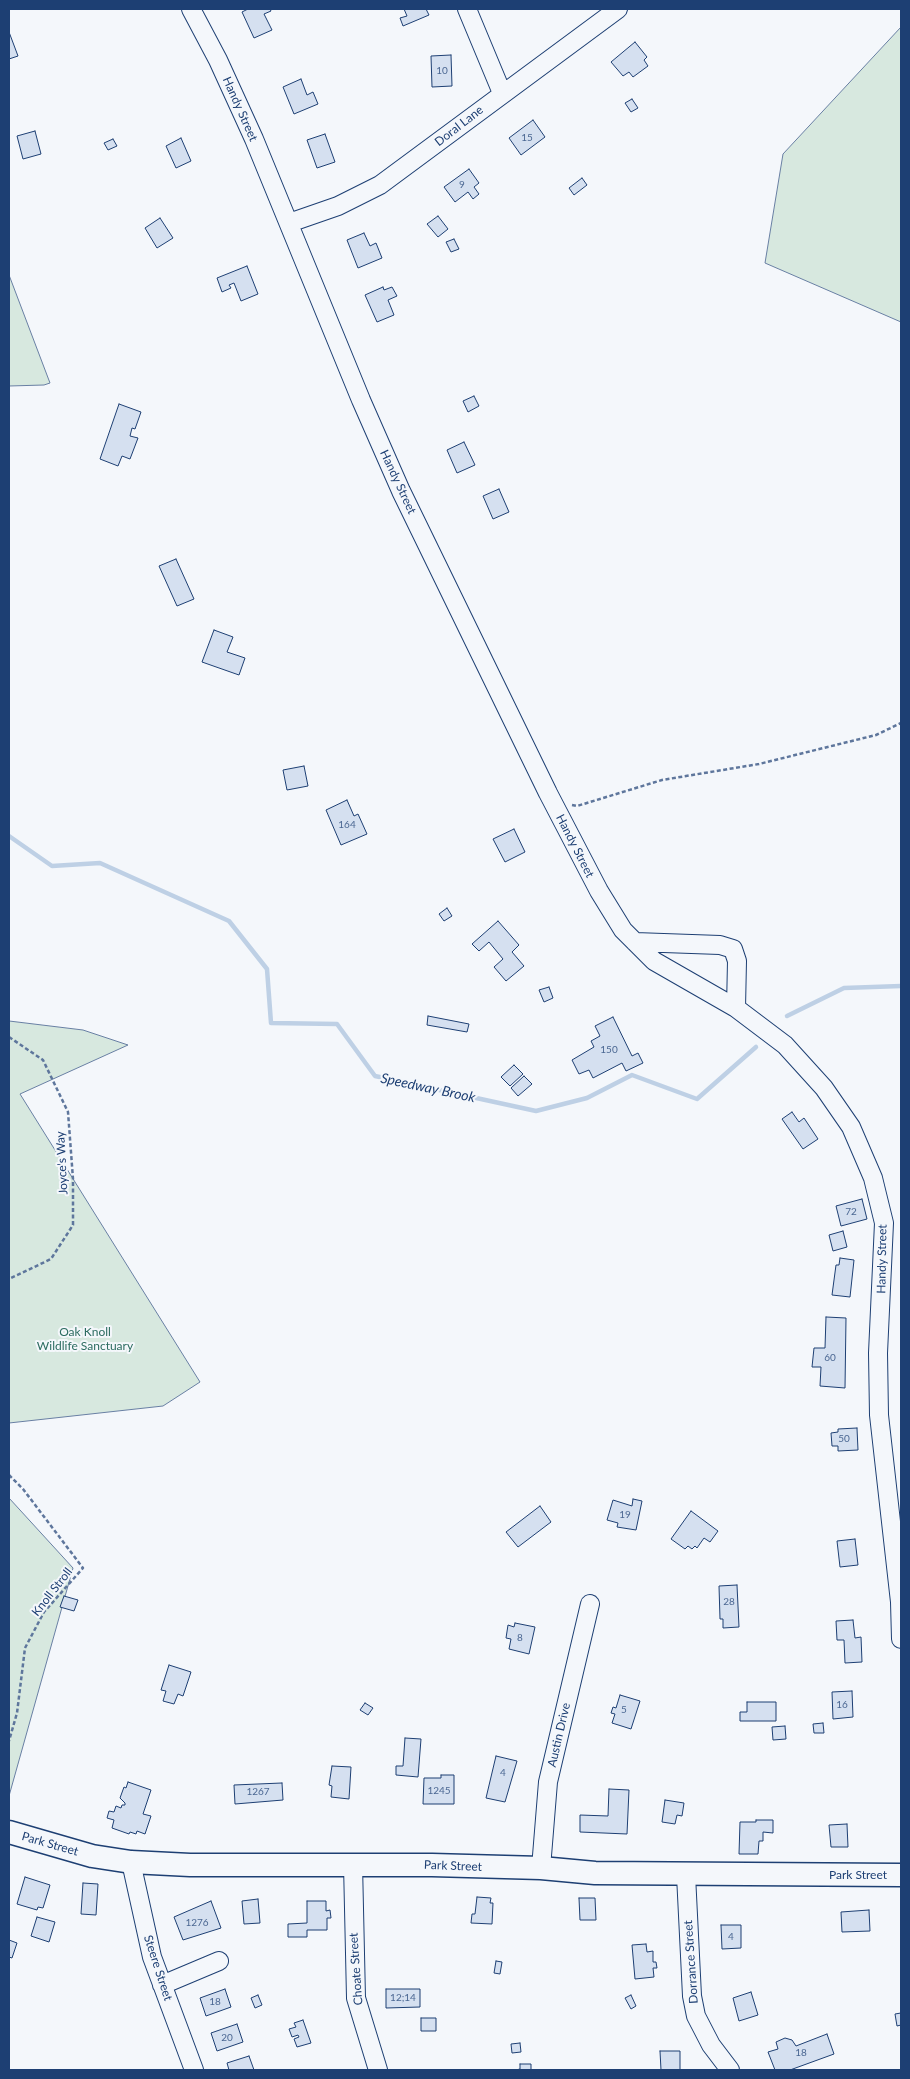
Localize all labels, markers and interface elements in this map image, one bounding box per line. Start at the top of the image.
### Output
house number: 10 [436,65,448,77]
street label: Handy Street [219,74,261,144]
street label: Doral Lane [432,103,486,149]
house number: 15 [521,132,533,144]
house number: 9 [459,179,465,191]
street label: Handy Street [377,448,419,516]
street label: Handy Street [553,812,597,880]
house number: 164 [338,819,356,831]
house number: 150 [600,1044,618,1056]
water label: Speedway Brook [379,1070,477,1106]
street label: Joyce's Way [53,1131,71,1195]
house number: 72 [845,1206,857,1218]
street label: Handy Street [874,1224,890,1294]
park label: Oak Knoll Wildlife Sanctuary [37,1325,133,1353]
house number: 60 [824,1352,836,1364]
house number: 50 [838,1433,850,1445]
house number: 19 [619,1509,631,1521]
street label: Knoll Stroll [29,1565,75,1619]
house number: 28 [723,1596,735,1608]
house number: 8 [517,1632,523,1644]
house number: 16 [836,1699,848,1711]
street label: Austin Drive [545,1701,573,1769]
house number: 5 [621,1704,627,1716]
house number: 4 [500,1767,506,1779]
house number: 1245 [427,1785,451,1797]
house number: 1267 [246,1786,270,1798]
street label: Park Street [20,1829,80,1859]
street label: Park Street [424,1858,482,1874]
street label: Park Street [829,1868,887,1882]
house number: 1276 [185,1917,209,1929]
street label: Dorrance Street [681,1920,701,2004]
house number: 4 [728,1931,734,1943]
street label: Choate Street [346,1932,366,2006]
street label: Steere Street [141,1933,175,2003]
house number: 12;14 [390,1992,416,2004]
house number: 18 [209,1996,221,2008]
house number: 20 [221,2032,233,2044]
house number: 18 [795,2047,807,2059]

